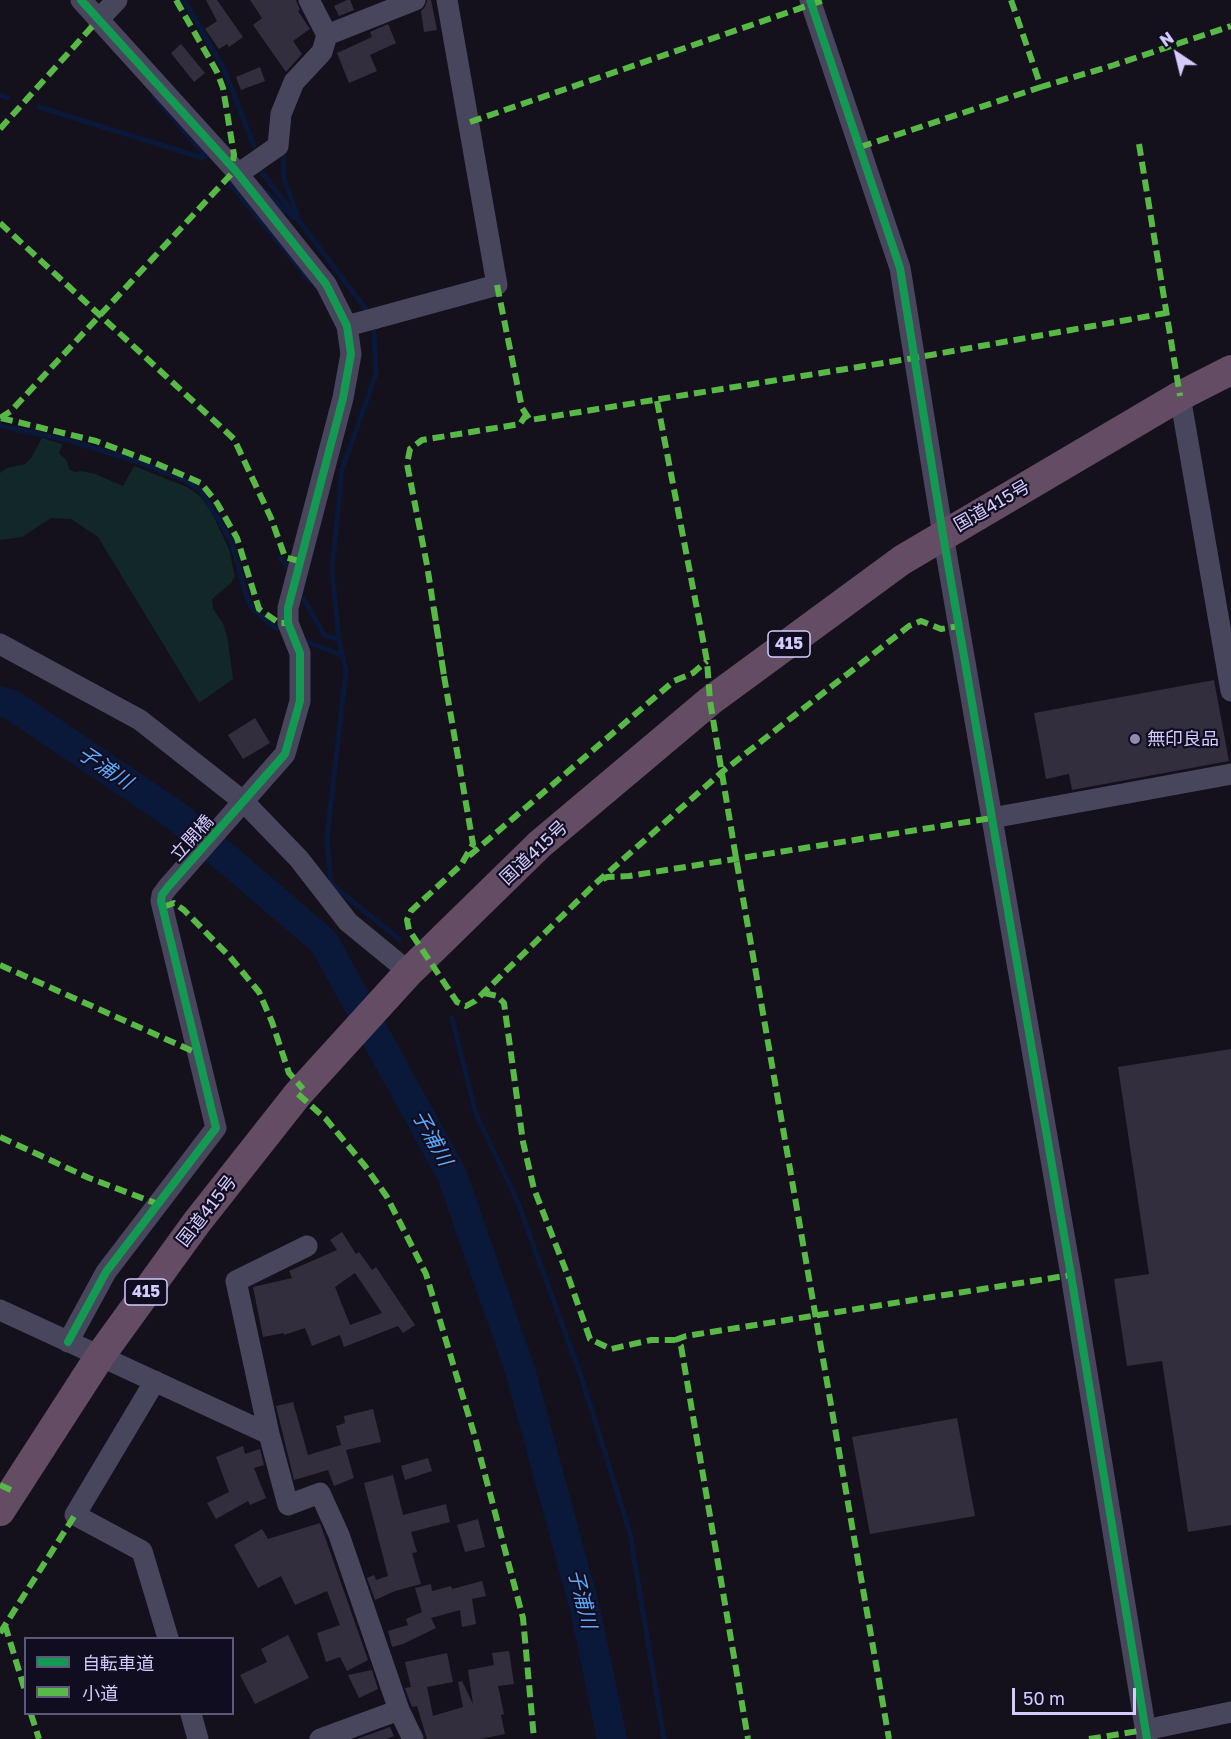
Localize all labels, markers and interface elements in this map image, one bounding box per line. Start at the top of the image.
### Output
north arrow [1147,24,1207,84]
text: N [1156,28,1177,51]
street label: 国道415号 [950,476,1034,536]
road number: 415 [768,631,810,657]
place label: 無印良品 [1147,728,1219,750]
marker: 無印良品 [1128,732,1142,746]
water label: 子浦川 [73,741,137,795]
street label: 立開橋 [166,811,218,865]
street label: 国道415号 [496,816,572,890]
water label: 子浦川 [407,1106,457,1170]
street label: 国道415号 [173,1171,241,1251]
road number: 415 [125,1279,167,1305]
water label: 子浦川 [563,1567,601,1631]
legend [24,1637,234,1715]
text: 自転車道 [82,1652,154,1674]
scale bar [1015,1676,1140,1714]
text: 小道 [82,1682,118,1704]
text: 50 m [1023,1687,1065,1709]

